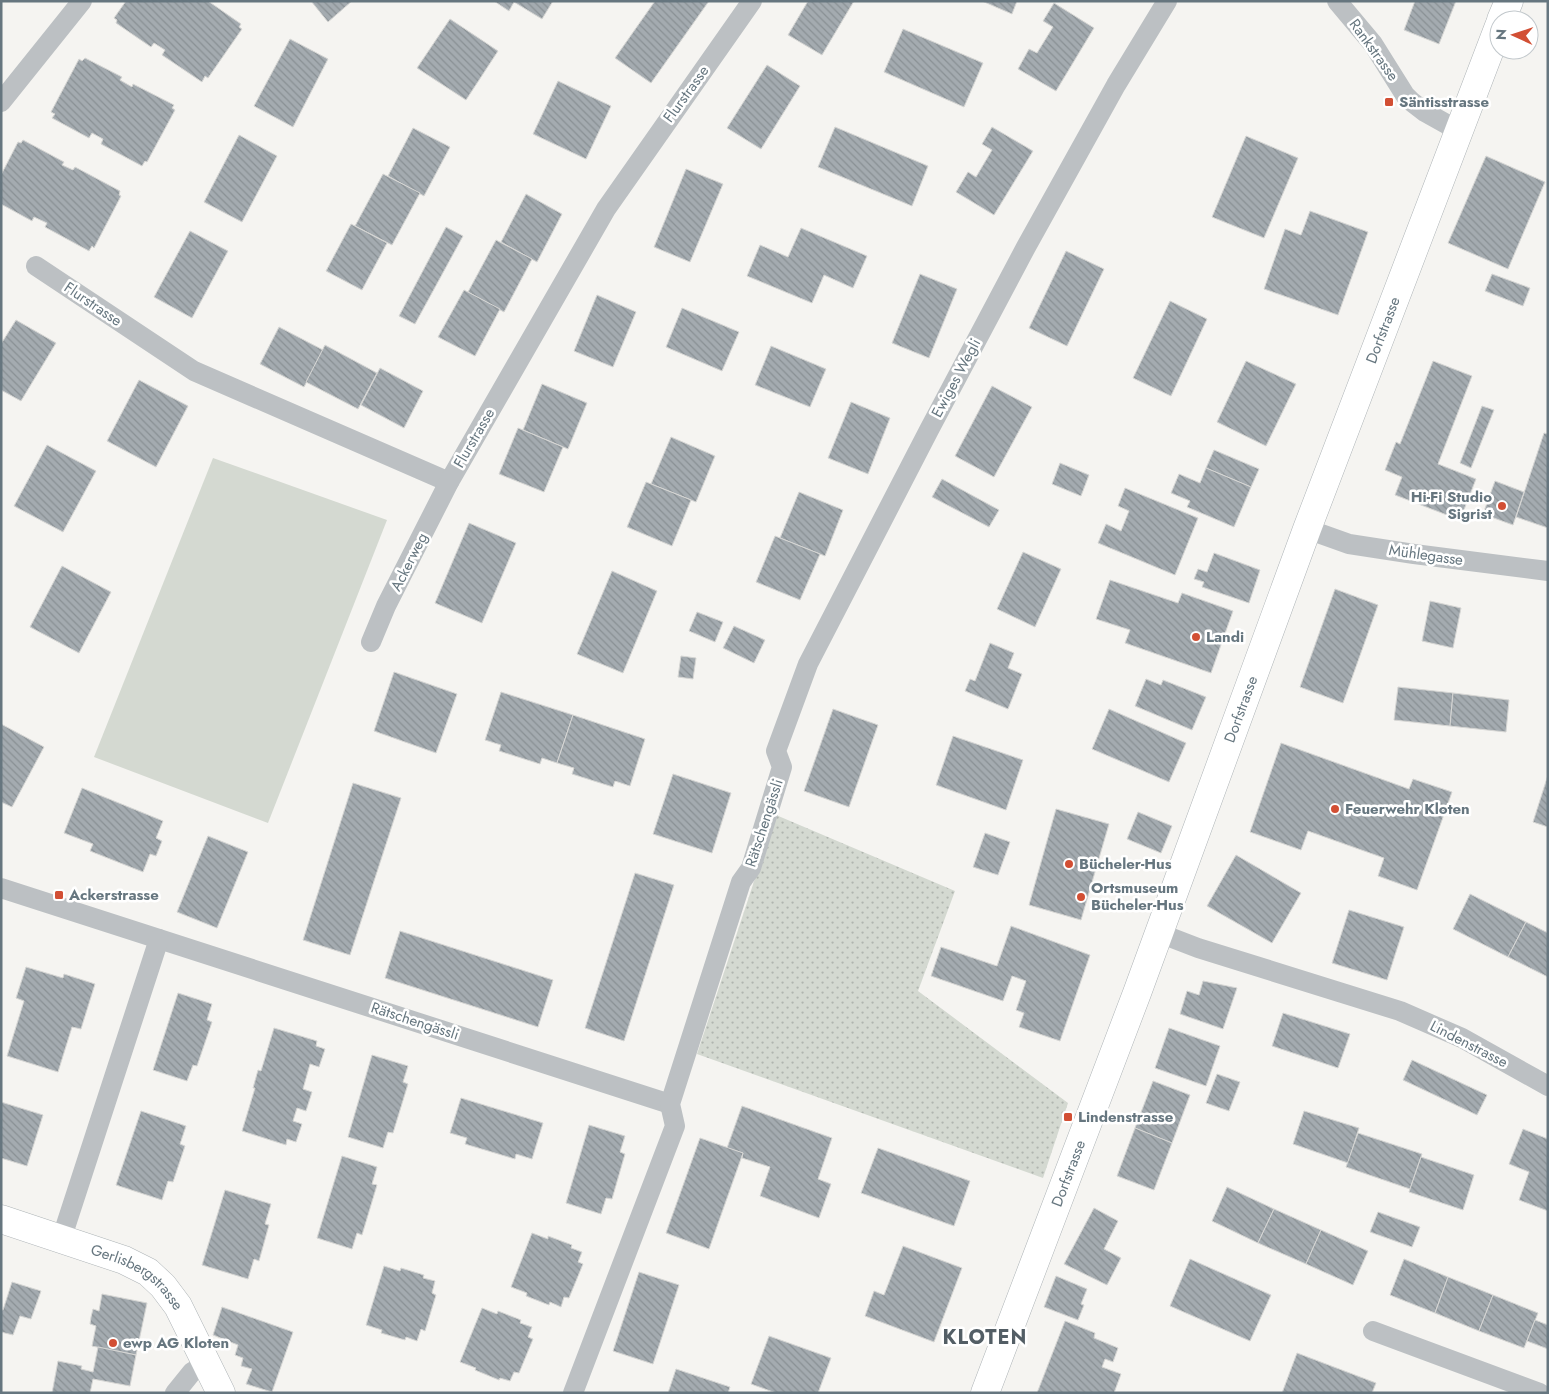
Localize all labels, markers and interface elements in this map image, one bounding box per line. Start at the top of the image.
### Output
north arrow [1489,10,1539,60]
street label: Rankstrasse [1344,14,1404,86]
text: N [1491,28,1511,40]
street label: Flurstrasse [658,61,714,127]
place label: Säntisstrasse [1399,91,1489,113]
marker: Säntisstrasse [1383,96,1395,108]
street label: Flurstrasse [60,276,127,332]
street label: Dorfstrasse [1360,293,1406,367]
street label: Ewiges Wegli [926,335,986,421]
street label: Flurstrasse [448,404,500,472]
place label: Hi-Fi Studio Sigrist [1411,486,1492,525]
marker: Hi-Fi Studio Sigrist [1496,500,1508,512]
street label: Ackerweg [385,529,433,595]
street label: Mühlegasse [1388,539,1465,571]
place label: Landi [1206,626,1244,648]
marker: Landi [1190,631,1202,643]
street label: Dorfstrasse [1219,673,1263,746]
street label: Rätschengässli [739,776,789,870]
place label: Feuerwehr Kloten [1345,798,1470,820]
marker: Feuerwehr Kloten [1329,803,1341,815]
place label: Bücheler-Hus [1079,853,1172,875]
marker: Bücheler-Hus [1063,858,1075,870]
place label: Ortsmuseum Bücheler-Hus [1091,877,1184,916]
place label: Ackerstrasse [68,884,159,906]
marker: Ackerstrasse [53,889,65,901]
marker: Ortsmuseum Bücheler-Hus [1075,891,1087,903]
street label: Rätschengässli [368,996,462,1046]
street label: Lindenstrasse [1426,1015,1512,1073]
place label: Lindenstrasse [1078,1106,1174,1128]
marker: Lindenstrasse [1062,1111,1074,1123]
street label: Dorfstrasse [1046,1137,1091,1210]
street label: Gerlisbergstrasse [88,1239,189,1315]
district label: KLOTEN [943,1323,1027,1352]
place label: ewp AG Kloten [123,1332,229,1354]
marker: ewp AG Kloten [107,1337,119,1349]

